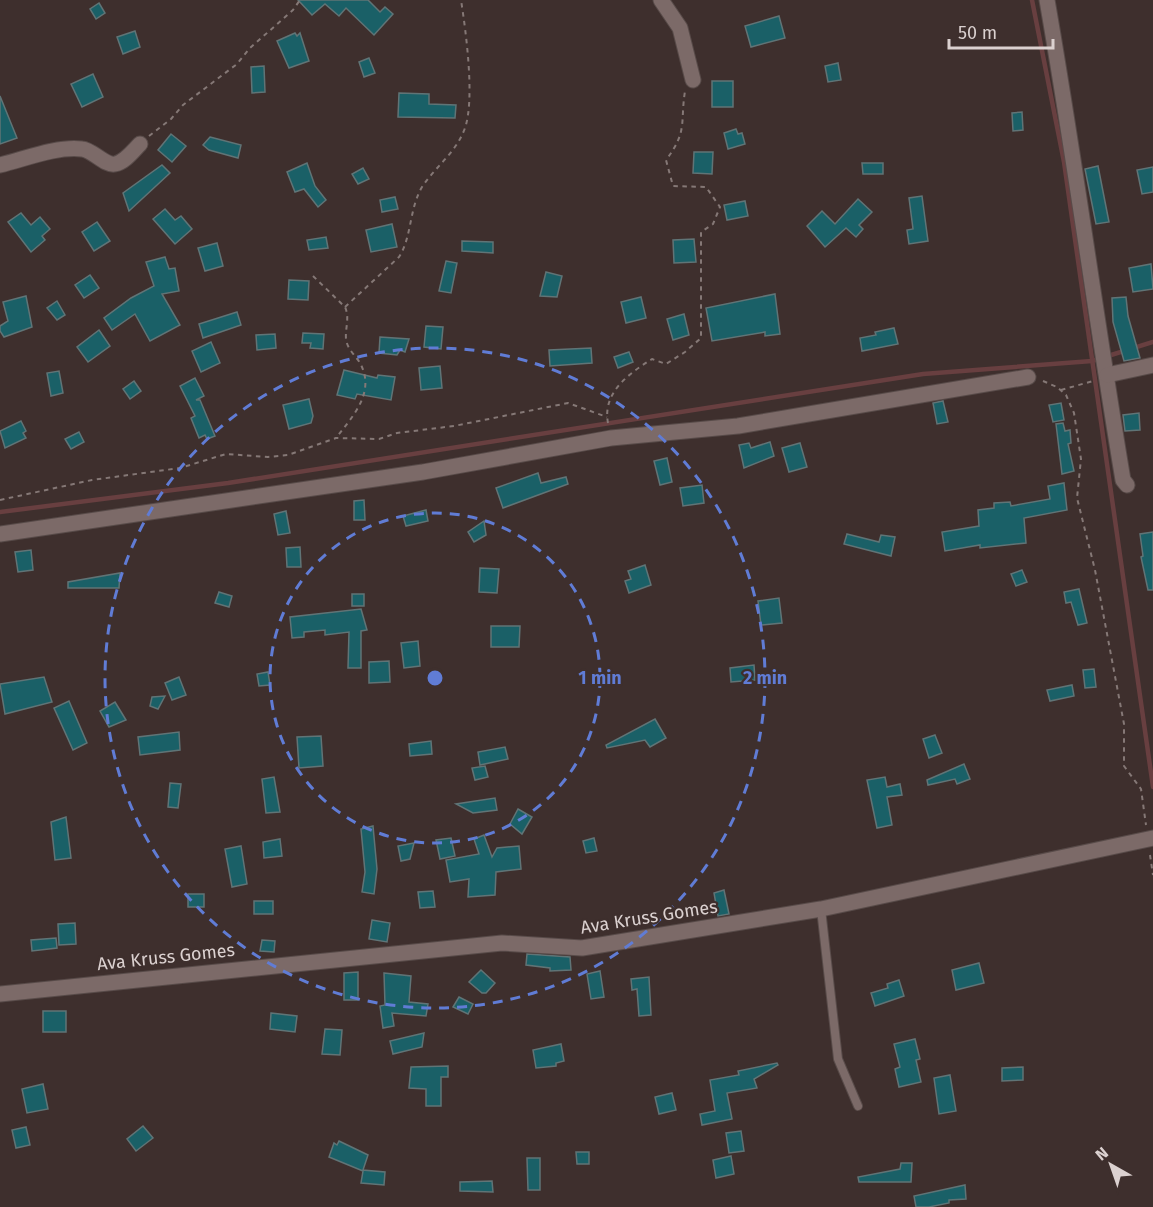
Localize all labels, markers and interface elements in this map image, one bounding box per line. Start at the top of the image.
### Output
scale bar [949,12,1052,50]
text: 50 m [958,22,997,44]
text: 1 min [578,667,622,689]
text: 2 min [743,667,787,689]
centre of rings [425,668,445,688]
street label: Ava Kruss Gomes [579,895,719,939]
street label: Ava Kruss Gomes [96,939,236,975]
north arrow [1081,1135,1141,1195]
text: N [1092,1143,1112,1165]

